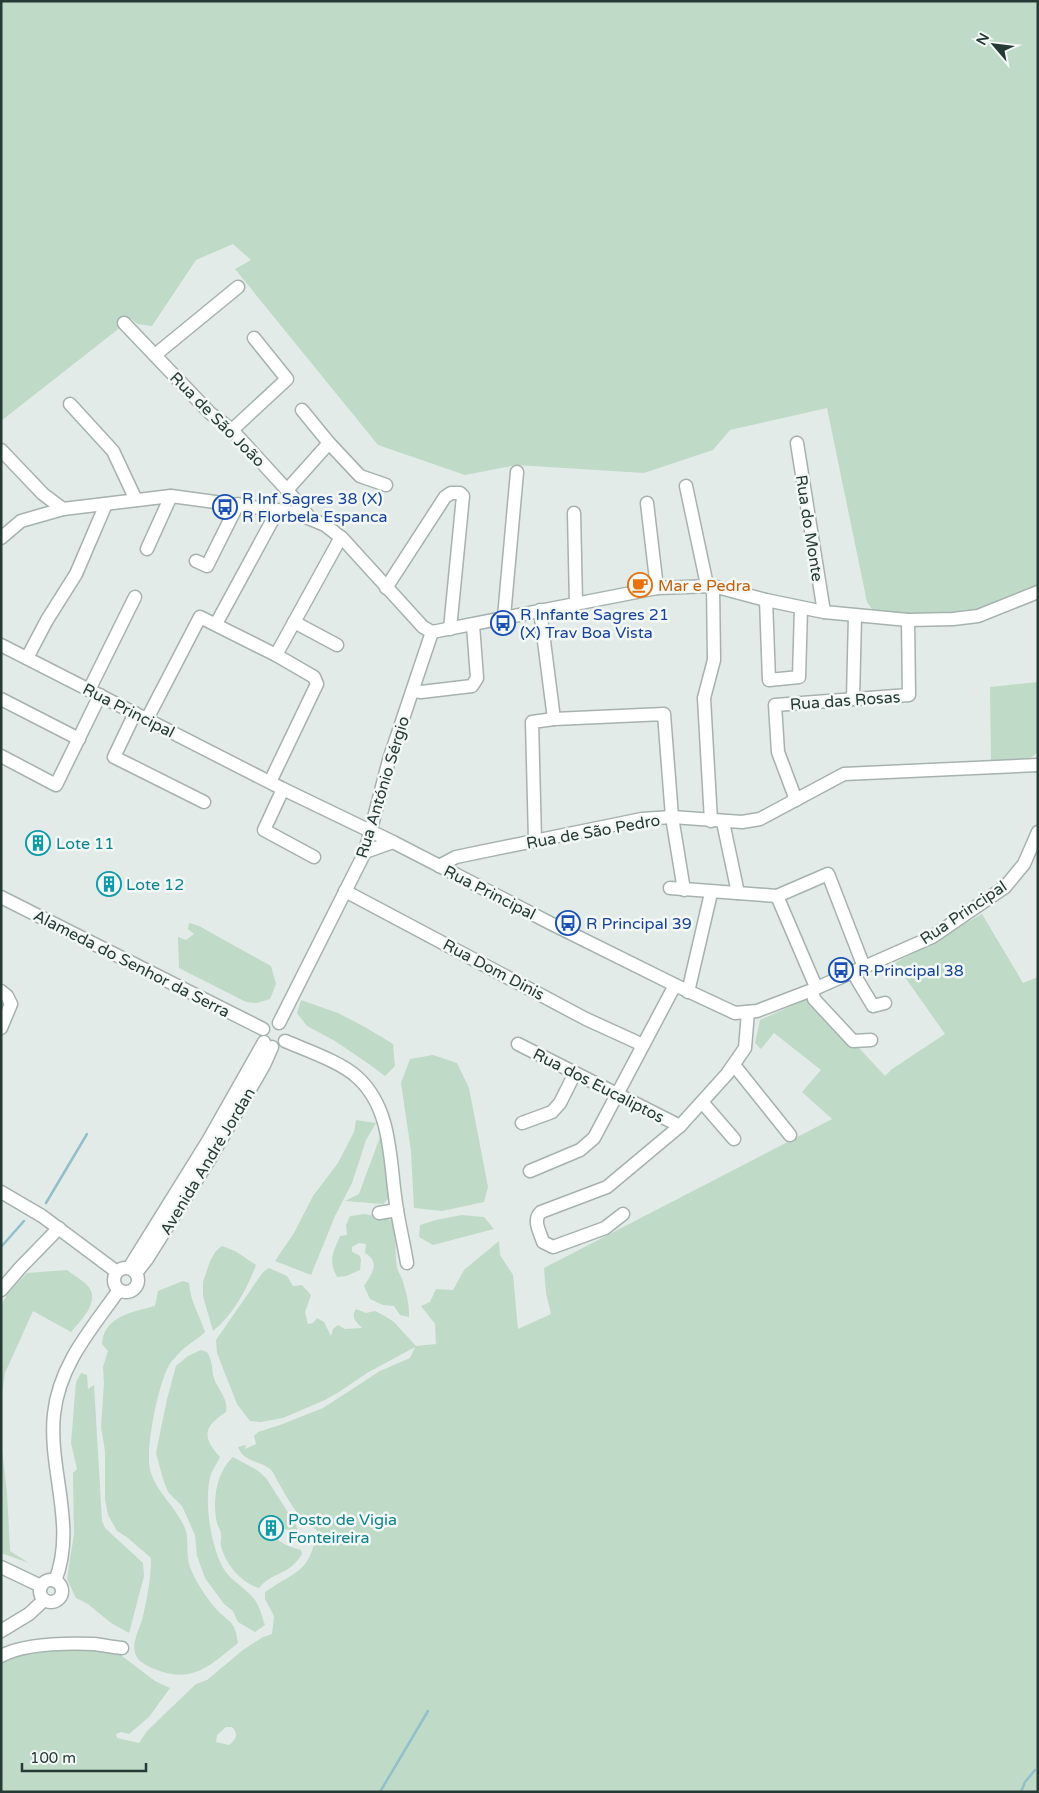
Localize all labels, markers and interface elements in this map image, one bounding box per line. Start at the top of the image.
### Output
north arrow [969,20,1019,70]
text: N [973,30,993,48]
street label: Rua de São João [166,368,269,471]
street label: Rua do Monte [791,473,827,583]
place label: R Inf Sagres 38 (X) R Florbela Espanca [242,489,387,527]
bus stop icon: R Inf Sagres 38 (X) R Florbela Espanca [212,494,238,520]
cafe icon: Mar e Pedra [627,572,653,598]
place label: Mar e Pedra [658,576,751,596]
place label: R Infante Sagres 21 (X) Trav Boa Vista [520,605,669,643]
bus stop icon: R Infante Sagres 21 (X) Trav Boa Vista [490,610,516,636]
street label: Rua Principal [79,679,178,743]
street label: Rua das Rosas [789,687,901,715]
street label: Rua António Sérgio [352,714,414,861]
street label: Rua de São Pedro [525,810,662,854]
building icon: Lote 11 [25,830,51,856]
place label: Lote 11 [56,834,114,854]
street label: Rua Principal [440,861,539,925]
building icon: Lote 12 [96,871,122,897]
place label: Lote 12 [126,875,184,895]
street label: Rua Principal [916,876,1011,949]
street label: Alameda do Senhor da Serra [30,906,233,1022]
bus stop icon: R Principal 39 [555,910,581,936]
place label: R Principal 39 [586,914,692,934]
street label: Rua Dom Dinis [439,935,548,1005]
bus stop icon: R Principal 38 [828,957,854,983]
place label: R Principal 38 [858,961,964,981]
street label: Rua dos Eucaliptos [530,1044,668,1128]
street label: Avenida André Jordan [156,1084,260,1239]
place label: Posto de Vigia Fonteireira [288,1510,397,1548]
building icon: Posto de Vigia Fonteireira [258,1515,284,1541]
scale bar [22,1740,146,1772]
text: 100 m [30,1749,76,1767]

